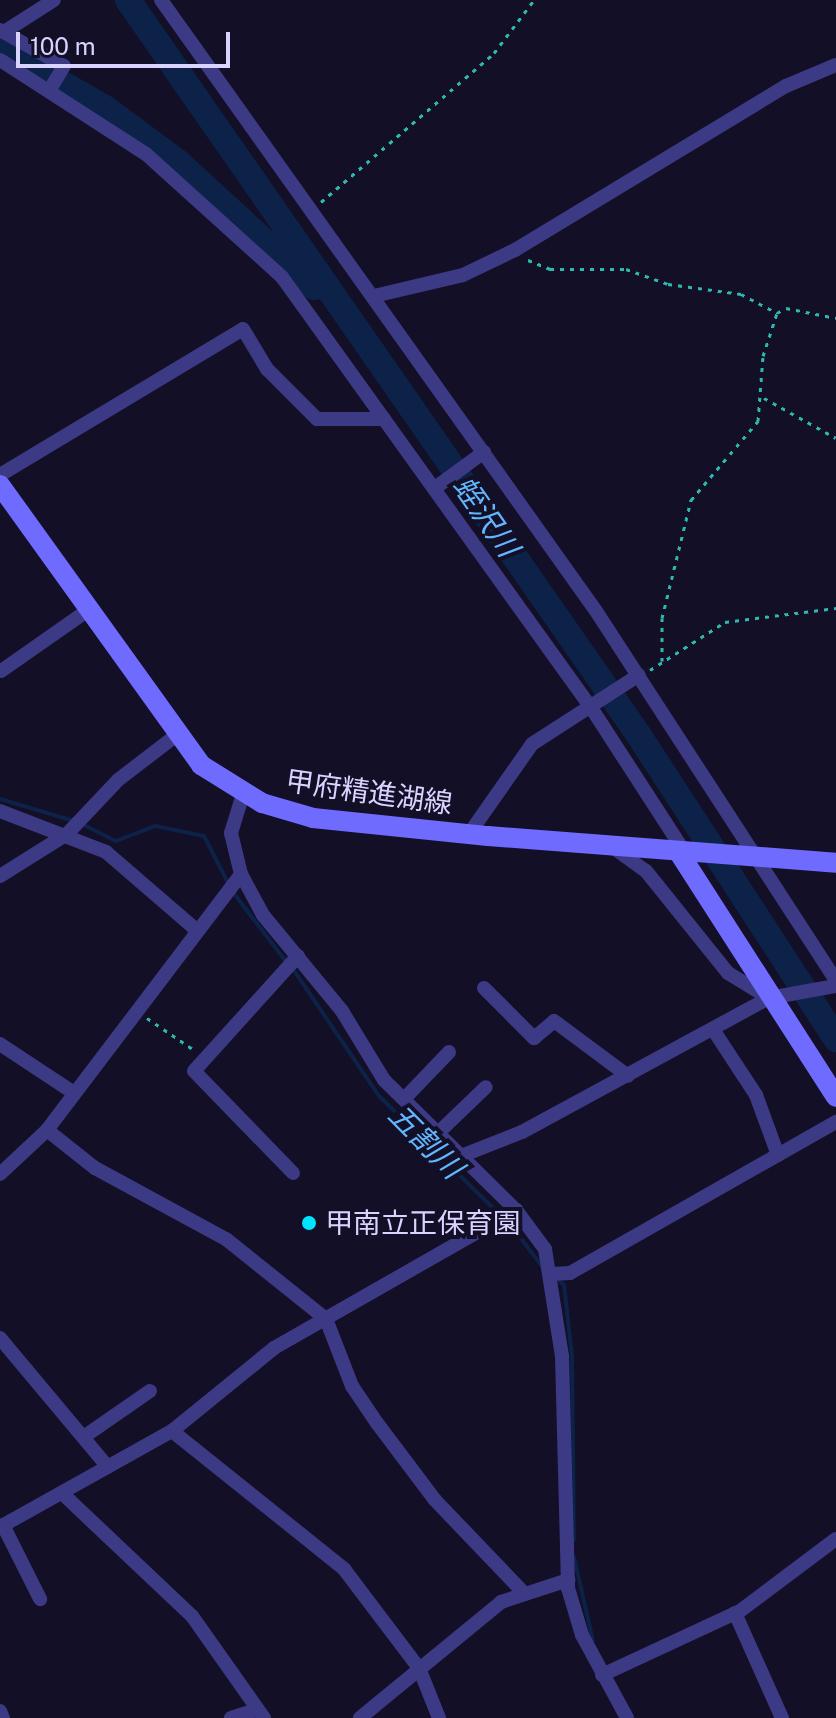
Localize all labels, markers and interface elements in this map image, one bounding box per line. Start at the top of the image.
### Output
scale bar [20,16,234,66]
text: 100 m [30,32,96,60]
water label: 蛭沢川 [445,469,527,563]
street label: 甲府精進湖線 [283,764,455,820]
water label: 五割川 [381,1096,471,1186]
place label: 甲南立正保育園 [325,1206,521,1240]
marker: 甲南立正保育園 [300,1214,318,1232]

